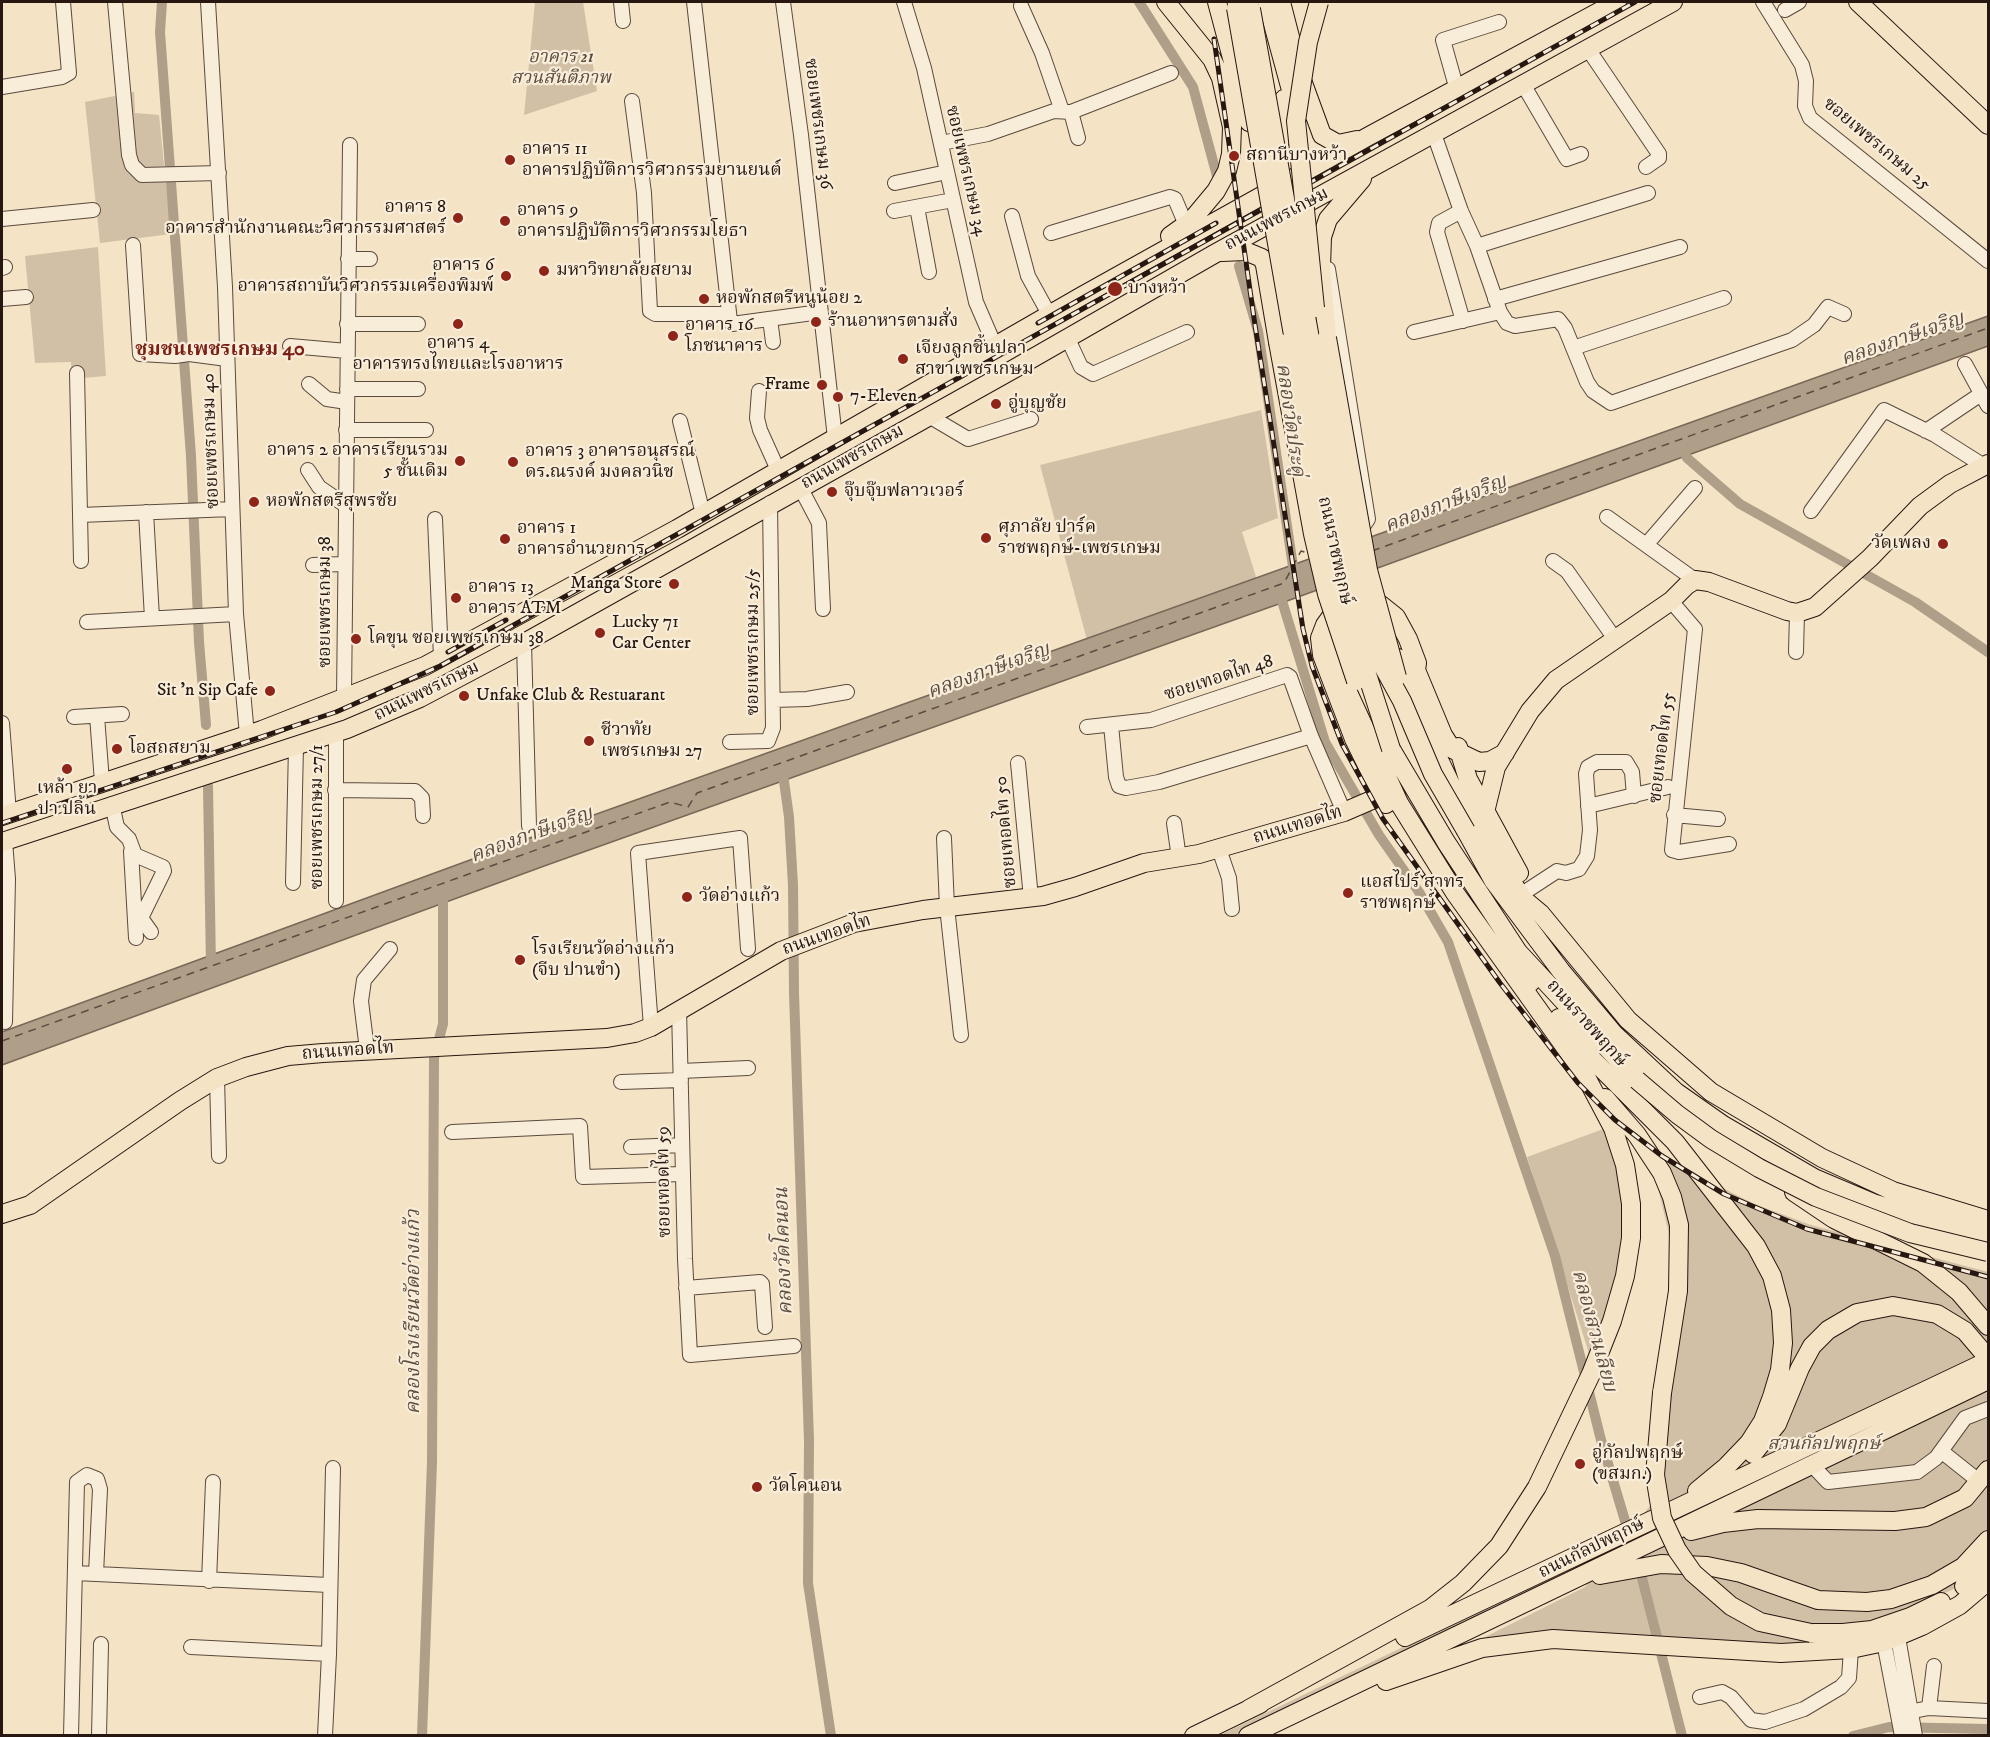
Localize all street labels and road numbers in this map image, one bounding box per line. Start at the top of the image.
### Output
street label: ซอยเพชรเกษม 36 [798,57,836,191]
street label: ซอยเพชรเกษม 25 [1818,94,1934,196]
street label: ซอยเพชรเกษม 34 [940,104,990,238]
street label: ถนนเพชรเกษม [1221,184,1333,256]
street label: ซอยเพชรเกษม 40 [199,373,225,509]
street label: ถนนเพชรเกษม [798,421,908,495]
street label: ถนนราชพฤกษ์ [1312,495,1356,607]
street label: ซอยเพชรเกษม 38 [315,536,337,668]
street label: ซอยเพชรเกษม 25/5 [743,569,765,715]
street label: ซอยเทอดไท 48 [1162,651,1276,707]
street label: ถนนเพชรเกษม [371,657,483,727]
street label: ซอยเทอดไท 55 [1645,691,1681,805]
street label: ซอยเพชรเกษม 27/1 [307,744,329,890]
street label: ซอยเทอดไท 50 [991,775,1023,889]
street label: ถนนเทอดไท [1251,802,1345,850]
street label: ถนนเทอดไท [780,911,874,961]
street label: ถนนราชพฤกษ์ [1541,976,1631,1072]
street label: ถนนเทอดไท [301,1038,395,1066]
street label: ซอยเทอดไท 59 [653,1126,677,1238]
street label: ถนนกัลปพฤกษ์ [1535,1514,1649,1584]

